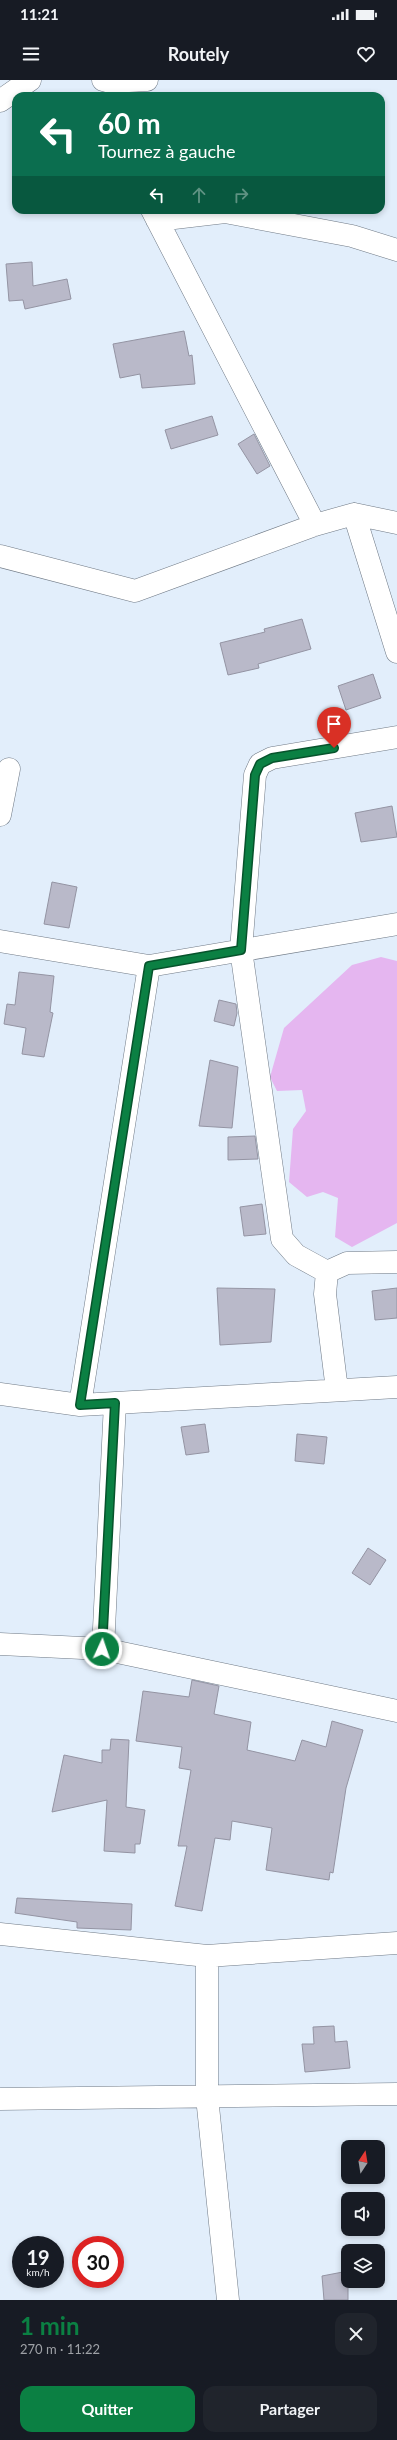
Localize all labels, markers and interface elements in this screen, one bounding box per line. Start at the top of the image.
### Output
text: 11:21 [20,5,59,23]
icon: menu [20,43,42,65]
text: Routely [168,43,229,65]
icon: heart [355,43,377,65]
text: 60 m [98,106,161,140]
icon: left [32,108,84,160]
text: Tournez à gauche [98,140,236,162]
icon: left [146,184,168,206]
icon: ahead [188,184,210,206]
icon: right [230,184,252,206]
pin [317,707,351,748]
icon: arrive [323,713,345,735]
position arrow [81,1628,123,1670]
north arrow [341,2140,385,2184]
map controls [341,2140,385,2288]
button: sound [341,2192,385,2236]
speed limit sign: 30 [72,2236,124,2288]
button: layers [341,2244,385,2288]
text: 19 [26,2245,50,2269]
text: km/h [26,2266,50,2278]
text: 1 min [20,2311,80,2340]
button: close [335,2313,377,2355]
text: 270 m · 11:22 [20,2341,100,2357]
button: Quitter [20,2386,195,2432]
button: Partager [203,2386,377,2432]

